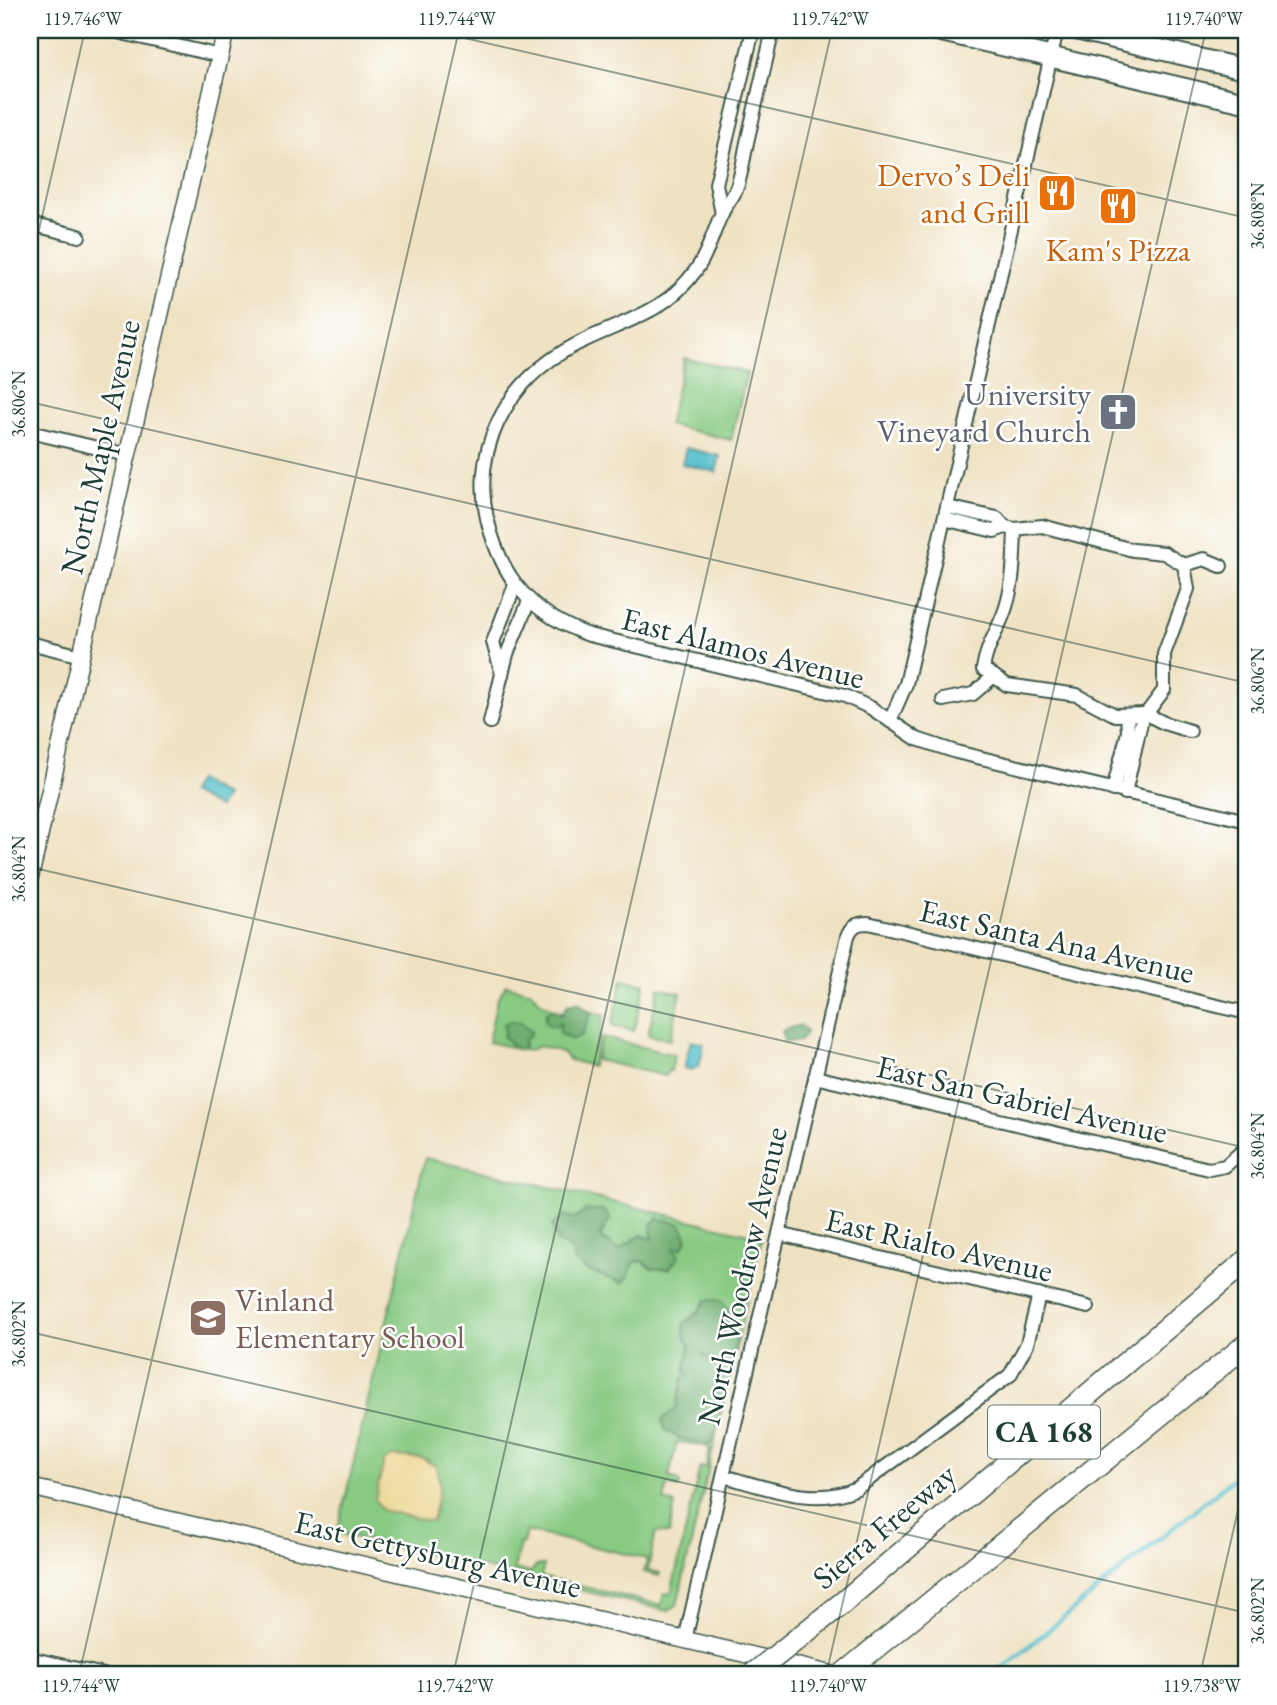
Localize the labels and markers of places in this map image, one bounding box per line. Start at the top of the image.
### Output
place label: Dervo’s Deli and Grill [877,154,1030,233]
restaurant icon: Dervo’s Deli and Grill [1036,172,1078,214]
restaurant icon: Kam's Pizza [1097,185,1139,227]
place label: Kam's Pizza [1046,229,1191,271]
place label: University Vineyard Church [877,373,1092,452]
church icon: University Vineyard Church [1097,391,1139,433]
place label: Vinland Elementary School [235,1279,465,1358]
school or university icon: Vinland Elementary School [187,1297,229,1339]

